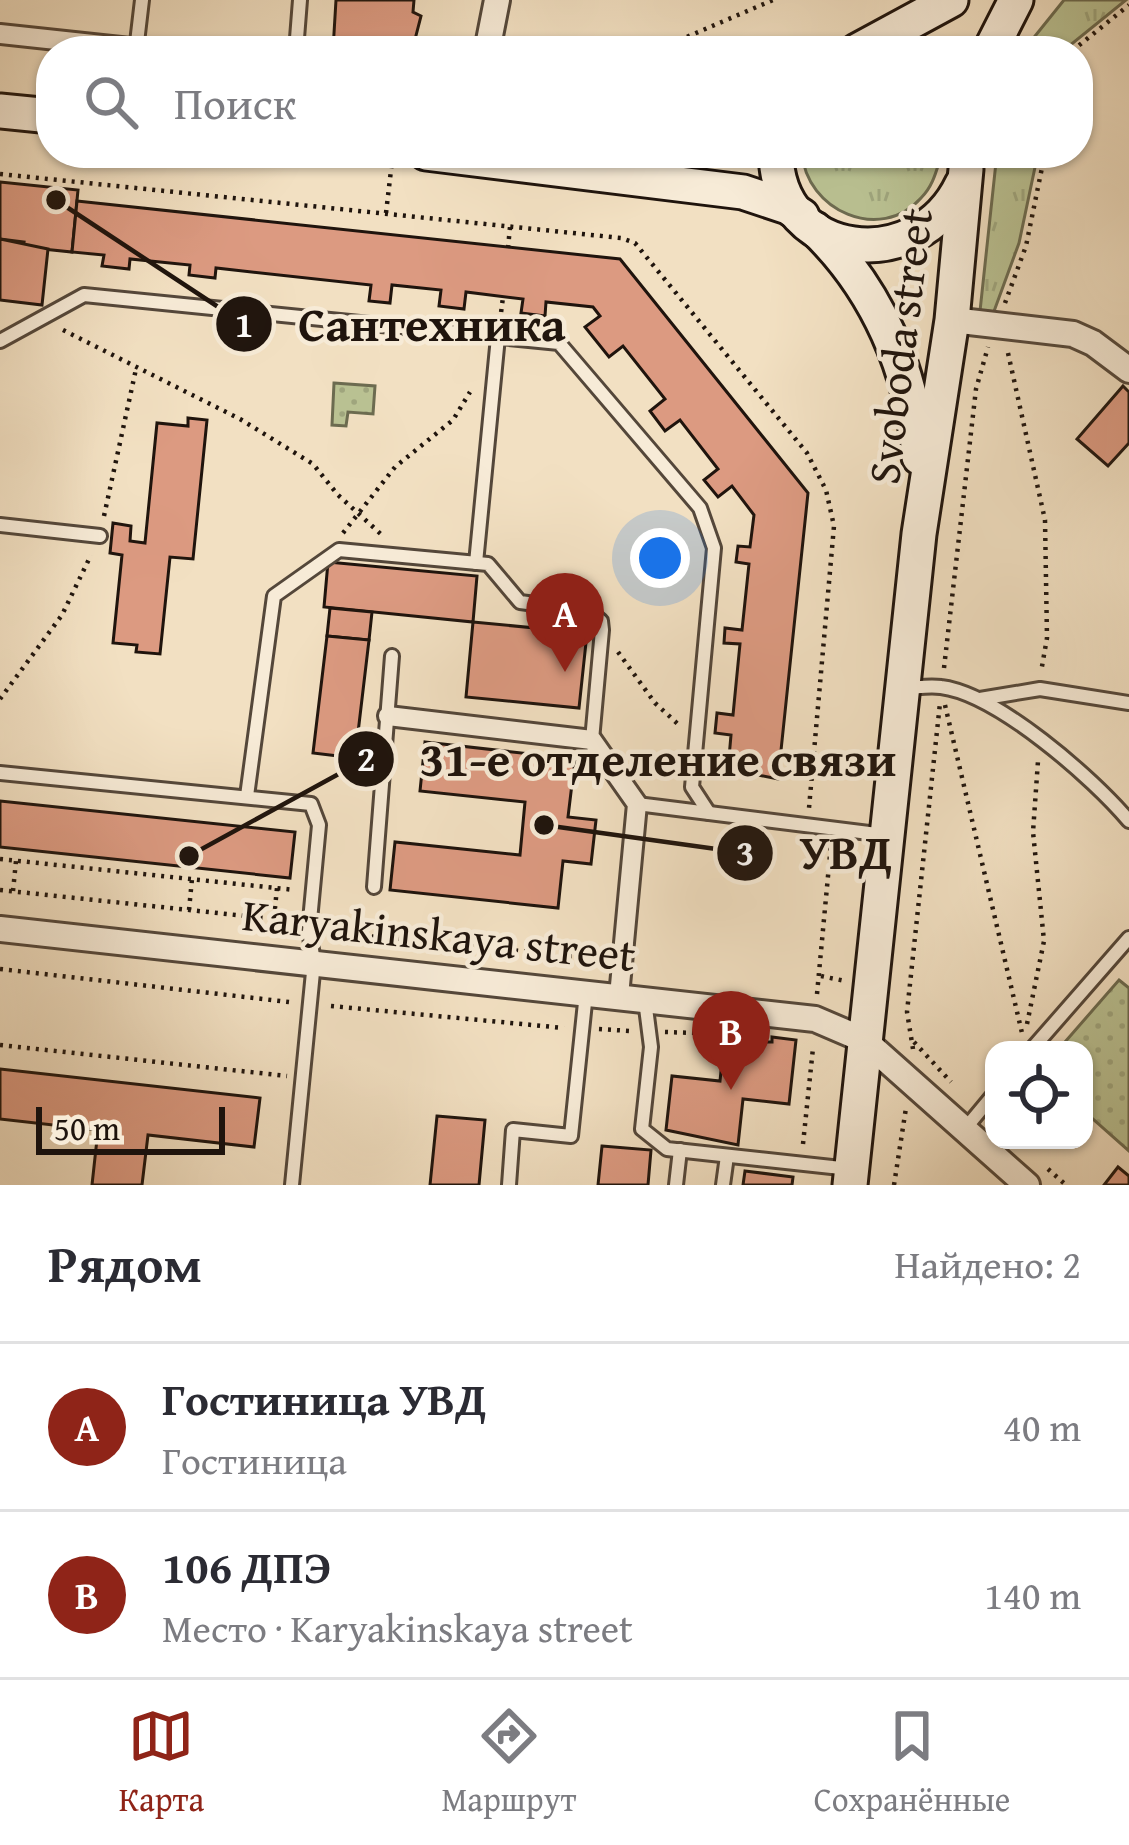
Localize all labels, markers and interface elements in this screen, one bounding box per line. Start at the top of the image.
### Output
search box [36,36,1093,168]
icon: search [78,69,144,135]
text: Поиск [174,70,296,135]
street label: Svoboda street [850,204,948,488]
callout: Сантехника [214,282,590,366]
text: Сантехника [298,288,566,359]
text: 1 [235,297,253,350]
your location [630,528,690,588]
pin: A [526,573,604,672]
callout: 31-е отделение связи [336,717,920,801]
text: 31-е отделение связи [420,723,896,794]
text: 2 [357,731,375,784]
callout: УВД [715,811,916,895]
text: УВД [800,816,892,887]
text: 3 [736,825,754,878]
street label: Karyakinskaya street [239,881,639,987]
pin: B [692,991,770,1090]
map controls [985,1041,1093,1149]
button: locate [985,1041,1093,1149]
scale bar [36,1101,225,1154]
text: 50 m [54,1104,120,1152]
text: Рядом [48,1226,202,1301]
text: Найдено: 2 [894,1235,1081,1292]
text: Гостиница УВД [162,1366,487,1431]
text: A [75,1398,99,1455]
text: 40 m [1003,1398,1081,1455]
text: Гостиница [162,1431,347,1488]
text: 106 ДПЭ [162,1534,331,1599]
text: B [75,1566,99,1623]
text: 140 m [984,1566,1081,1623]
text: Место · Karyakinskaya street [162,1599,633,1656]
tab: Карта [119,1703,204,1823]
tab: Маршрут [441,1703,576,1823]
tab: Сохранённые [814,1703,1010,1823]

